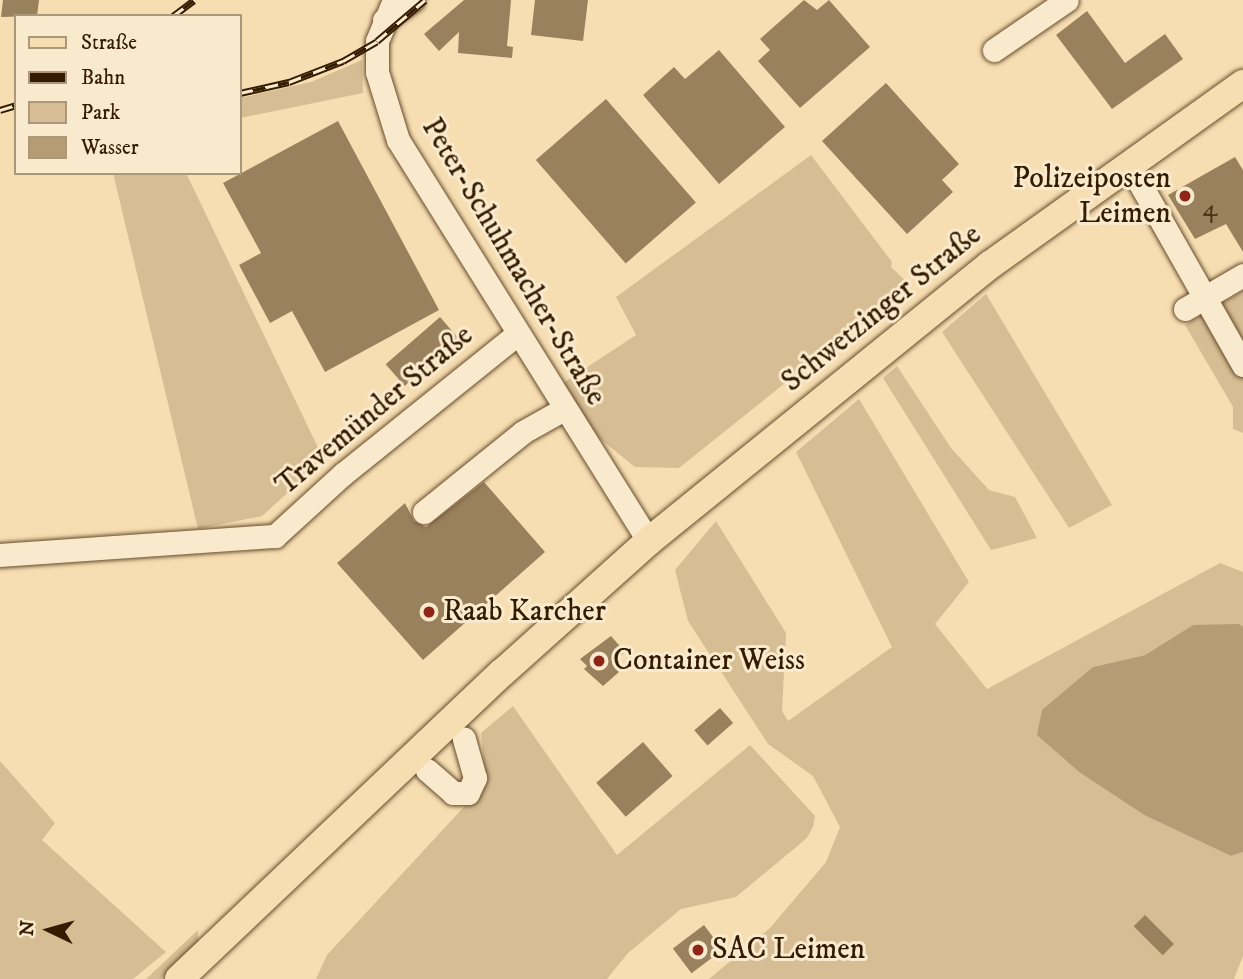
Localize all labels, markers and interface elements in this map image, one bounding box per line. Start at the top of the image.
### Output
legend [14,14,242,175]
text: Straße [81,30,137,56]
text: Bahn [81,65,125,91]
text: Park [81,100,120,126]
street label: Peter-Schuhmacher-Straße [413,112,613,412]
text: Wasser [81,135,138,161]
place label: Polizeiposten Leimen [1012,161,1171,232]
marker: Polizeiposten Leimen [1177,188,1193,204]
house number: 4 [1203,193,1217,225]
street label: Schwetzinger Straße [775,218,989,400]
street label: Travemünder Straße [269,318,481,504]
place label: Raab Karcher [443,594,606,630]
marker: Raab Karcher [421,604,437,620]
place label: Container Weiss [613,643,805,679]
marker: Container Weiss [591,653,607,669]
north arrow [14,895,84,965]
text: N [15,919,40,937]
place label: SAC Leimen [712,932,865,968]
marker: SAC Leimen [690,942,706,958]

